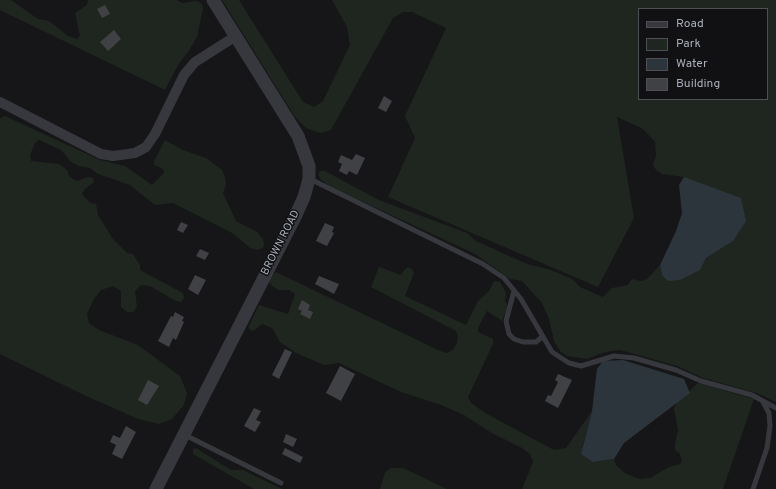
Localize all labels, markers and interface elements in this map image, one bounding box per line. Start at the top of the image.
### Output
legend [638,8,768,100]
text: Road [676,16,704,32]
text: Park [676,36,701,52]
text: Water [676,56,708,72]
text: Building [676,76,720,92]
street label: BROWN ROAD [259,208,303,278]

